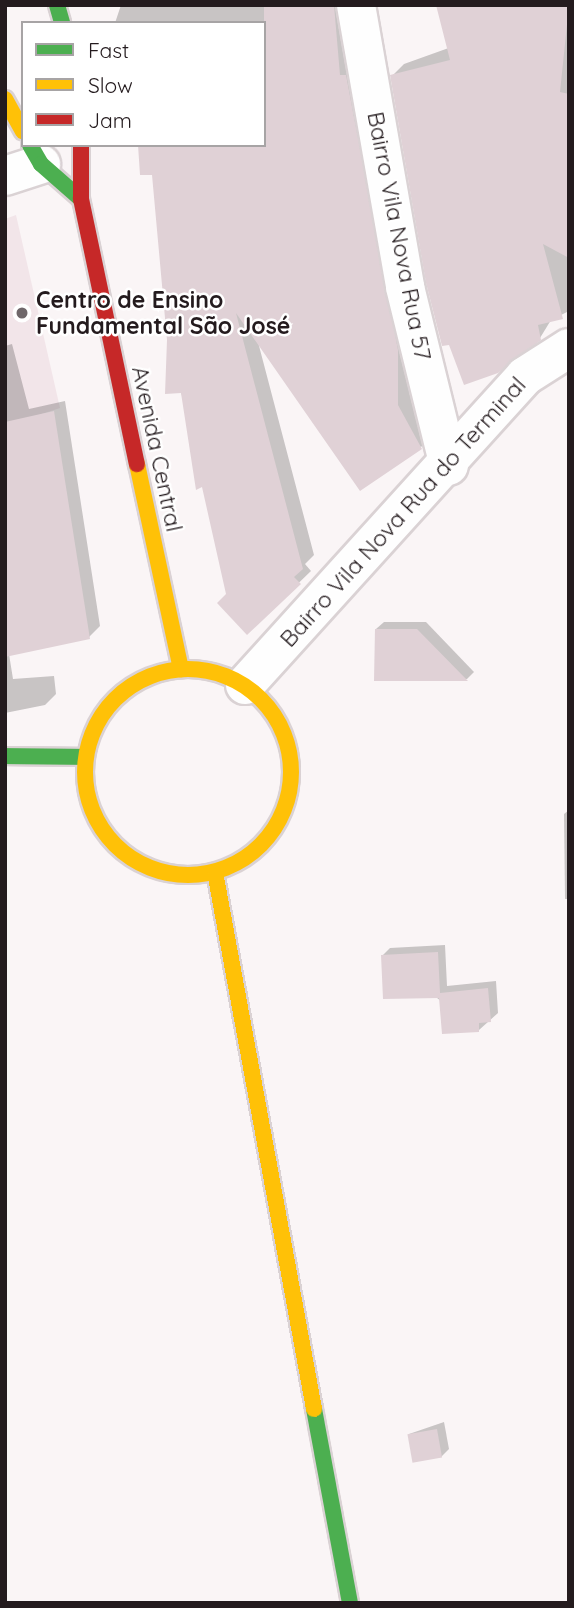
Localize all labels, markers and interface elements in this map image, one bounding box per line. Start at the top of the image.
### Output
legend [21,21,266,147]
text: Fast [88,37,129,63]
text: Slow [88,72,133,98]
text: Jam [88,107,132,133]
street label: Bairro Vila Nova Rua 57 [361,109,437,363]
place label: Centro de Ensino Fundamental São José [36,286,290,340]
marker: Centro de Ensino Fundamental São José [14,305,30,321]
street label: Avenida Central [126,364,188,534]
street label: Bairro Vila Nova Rua do Terminal [274,371,532,653]

